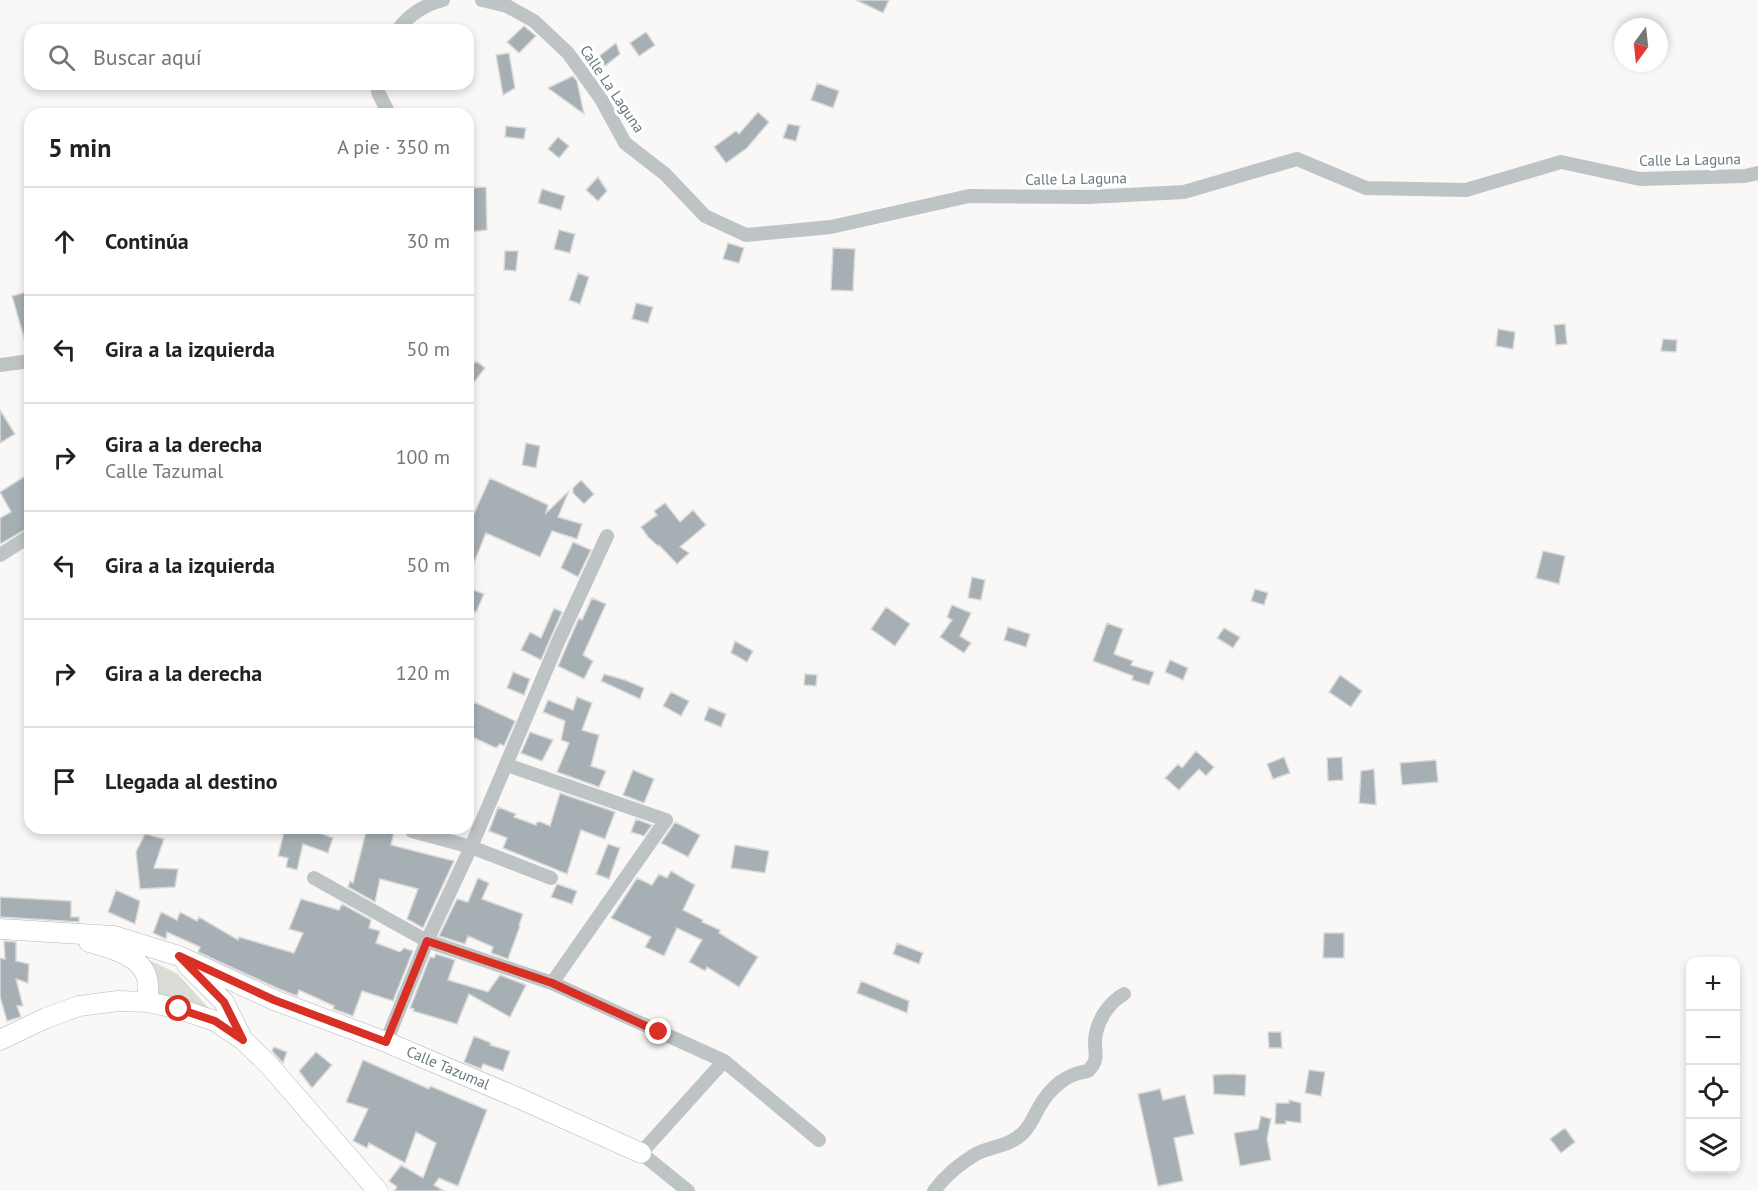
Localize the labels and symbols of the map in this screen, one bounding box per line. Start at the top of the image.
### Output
north arrow [1614,18,1668,72]
street label: Calle La Laguna [576,41,649,136]
street label: Calle La Laguna [1639,149,1741,170]
street label: Calle La Laguna [1025,168,1127,189]
route start [165,995,191,1021]
route end [645,1018,671,1044]
street label: Calle Tazumal [404,1041,493,1094]

